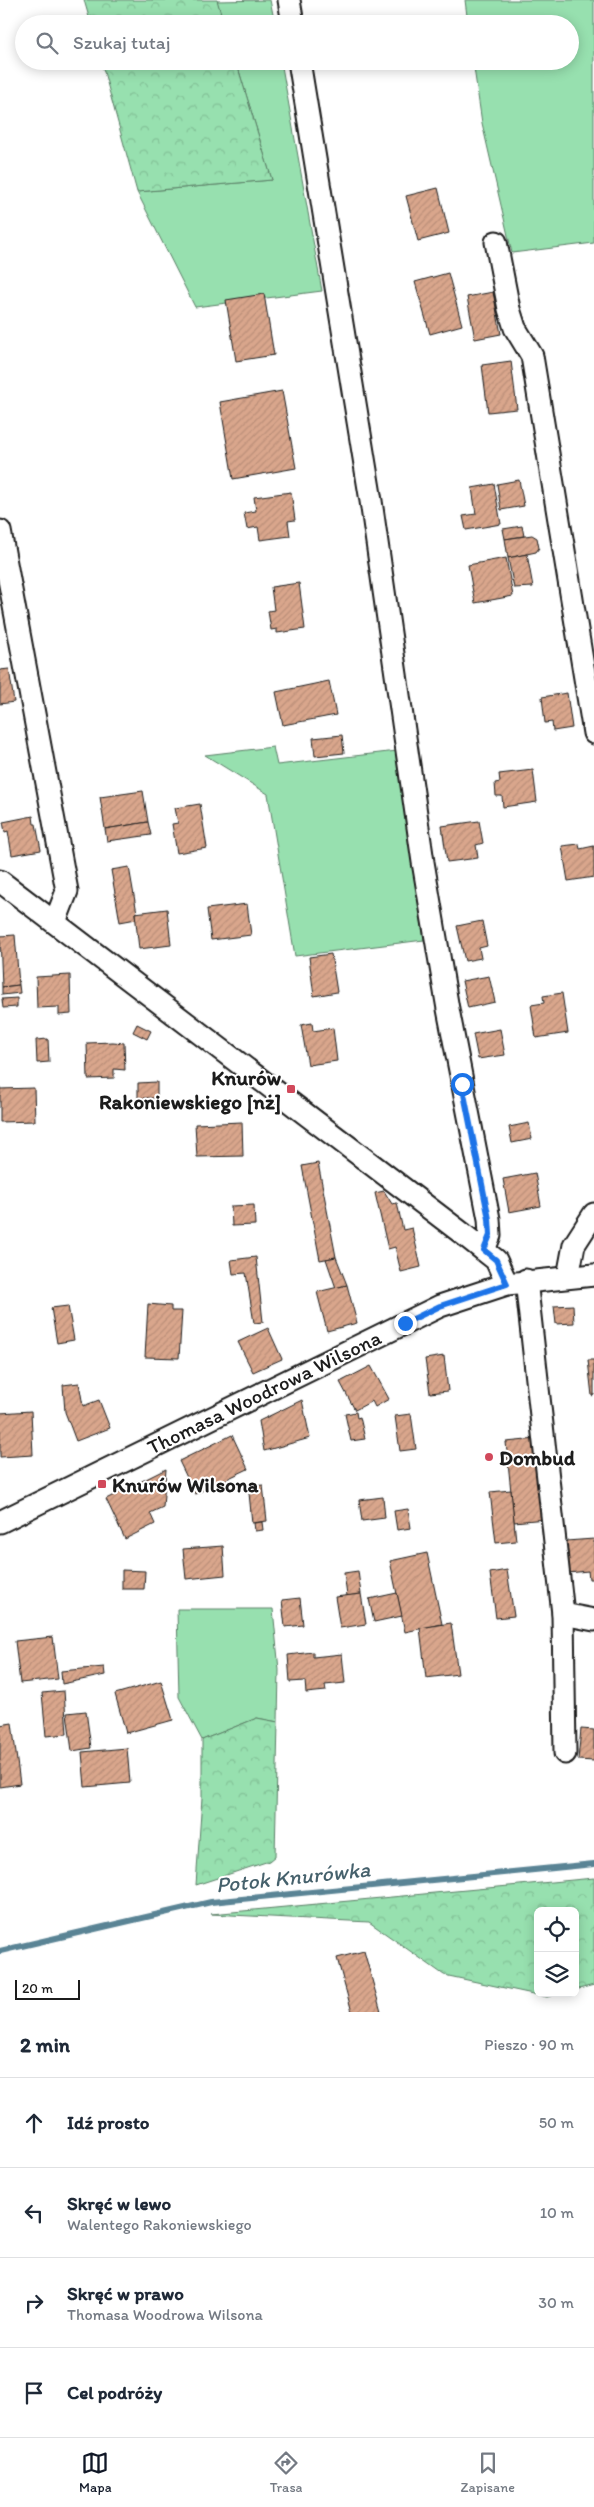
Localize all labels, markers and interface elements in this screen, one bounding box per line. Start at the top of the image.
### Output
search box [15,15,579,70]
icon: search [33,29,61,57]
text: Szukaj tutaj [73,31,170,54]
place label: Knurów Rakoniewskiego [nż] [99,1065,282,1115]
route start [451,1073,474,1096]
marker: Knurów Rakoniewskiego [nż] [285,1083,297,1095]
route end [394,1312,417,1335]
street label: Thomasa Woodrowa Wilsona [143,1324,385,1460]
place label: Dombud [499,1445,576,1470]
marker: Dombud [483,1451,495,1463]
place label: Knurów Wilsona [112,1472,260,1497]
marker: Knurów Wilsona [96,1478,108,1490]
water label: Potok Knurówka [215,1855,372,1899]
map controls [534,1907,579,1997]
button: locate [534,1907,579,1952]
button: layers [534,1952,579,1997]
scale bar [15,1977,80,2000]
text: 20 m [22,1980,53,1997]
text: 2 min [20,2032,70,2057]
text: Pieszo · 90 m [484,2035,574,2054]
icon: ahead [20,2109,48,2137]
text: Idź prosto [67,2111,150,2134]
text: 50 m [539,2113,574,2132]
text: Skręć w lewo [67,2192,171,2215]
icon: left [20,2199,48,2227]
text: 10 m [540,2203,574,2222]
text: Walentego Rakoniewskiego [67,2215,252,2234]
text: Skręć w prawo [67,2282,184,2305]
icon: right [20,2289,48,2317]
text: 30 m [538,2293,574,2312]
text: Thomasa Woodrowa Wilsona [67,2305,263,2324]
icon: arrive [20,2379,48,2407]
text: Cel podróży [67,2381,162,2404]
tab: Mapa [79,2449,112,2496]
tab: Trasa [270,2449,303,2496]
tab: Zapisane [461,2449,515,2496]

